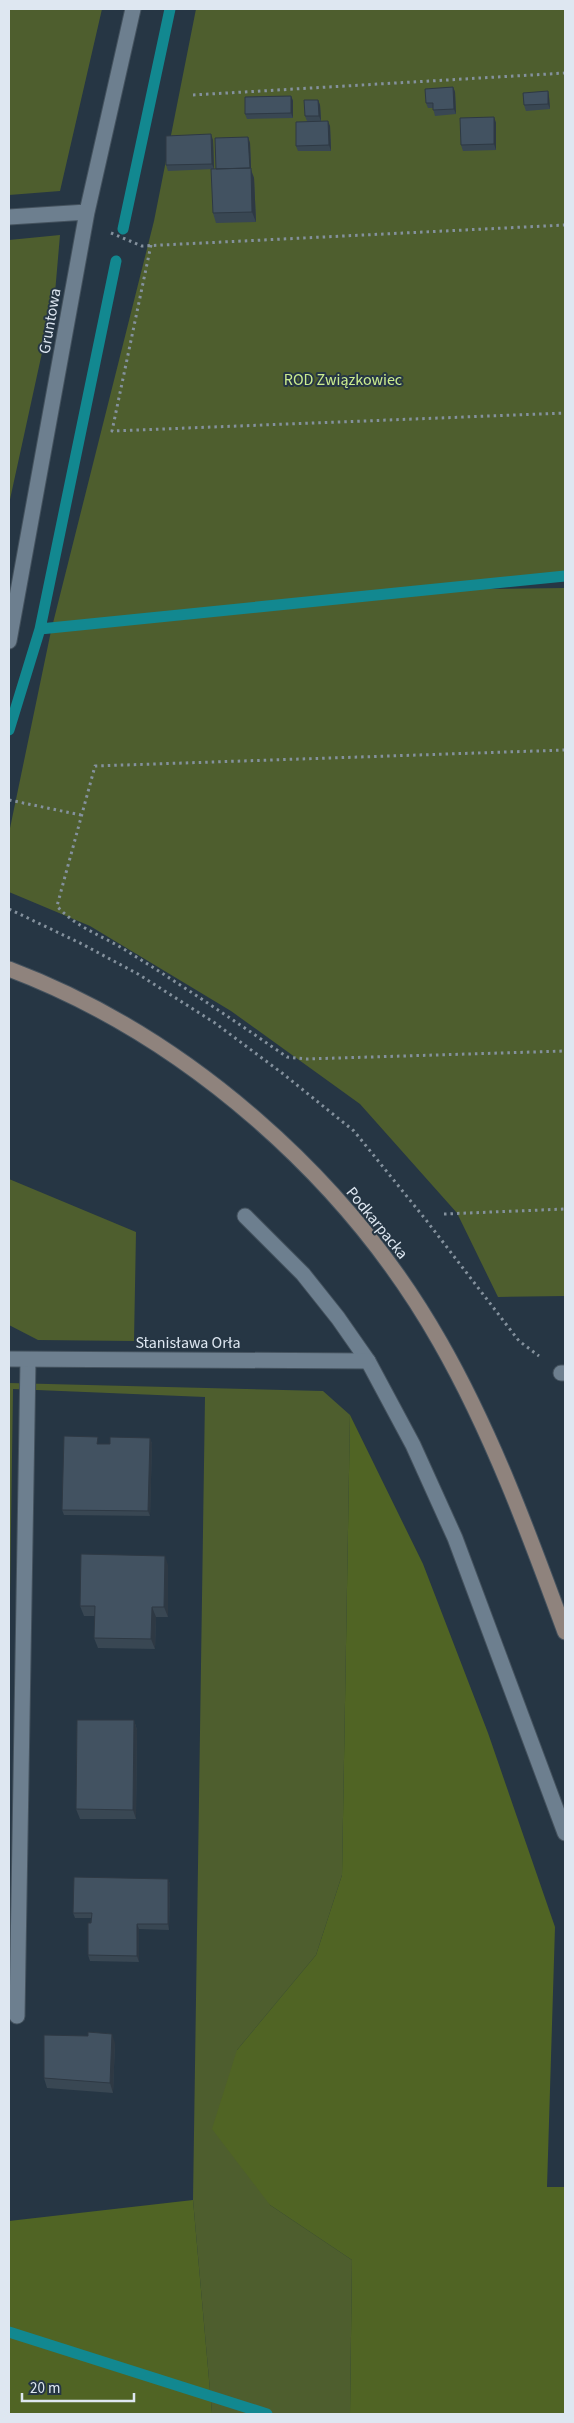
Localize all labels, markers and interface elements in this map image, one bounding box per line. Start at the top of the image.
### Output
street label: Gruntowa [33,287,67,355]
park label: ROD Związkowiec [284,369,402,391]
street label: Podkarpacka [341,1182,413,1264]
street label: Stanisława Orła [135,1332,241,1354]
scale bar [22,2370,135,2402]
text: 20 m [30,2378,60,2399]

